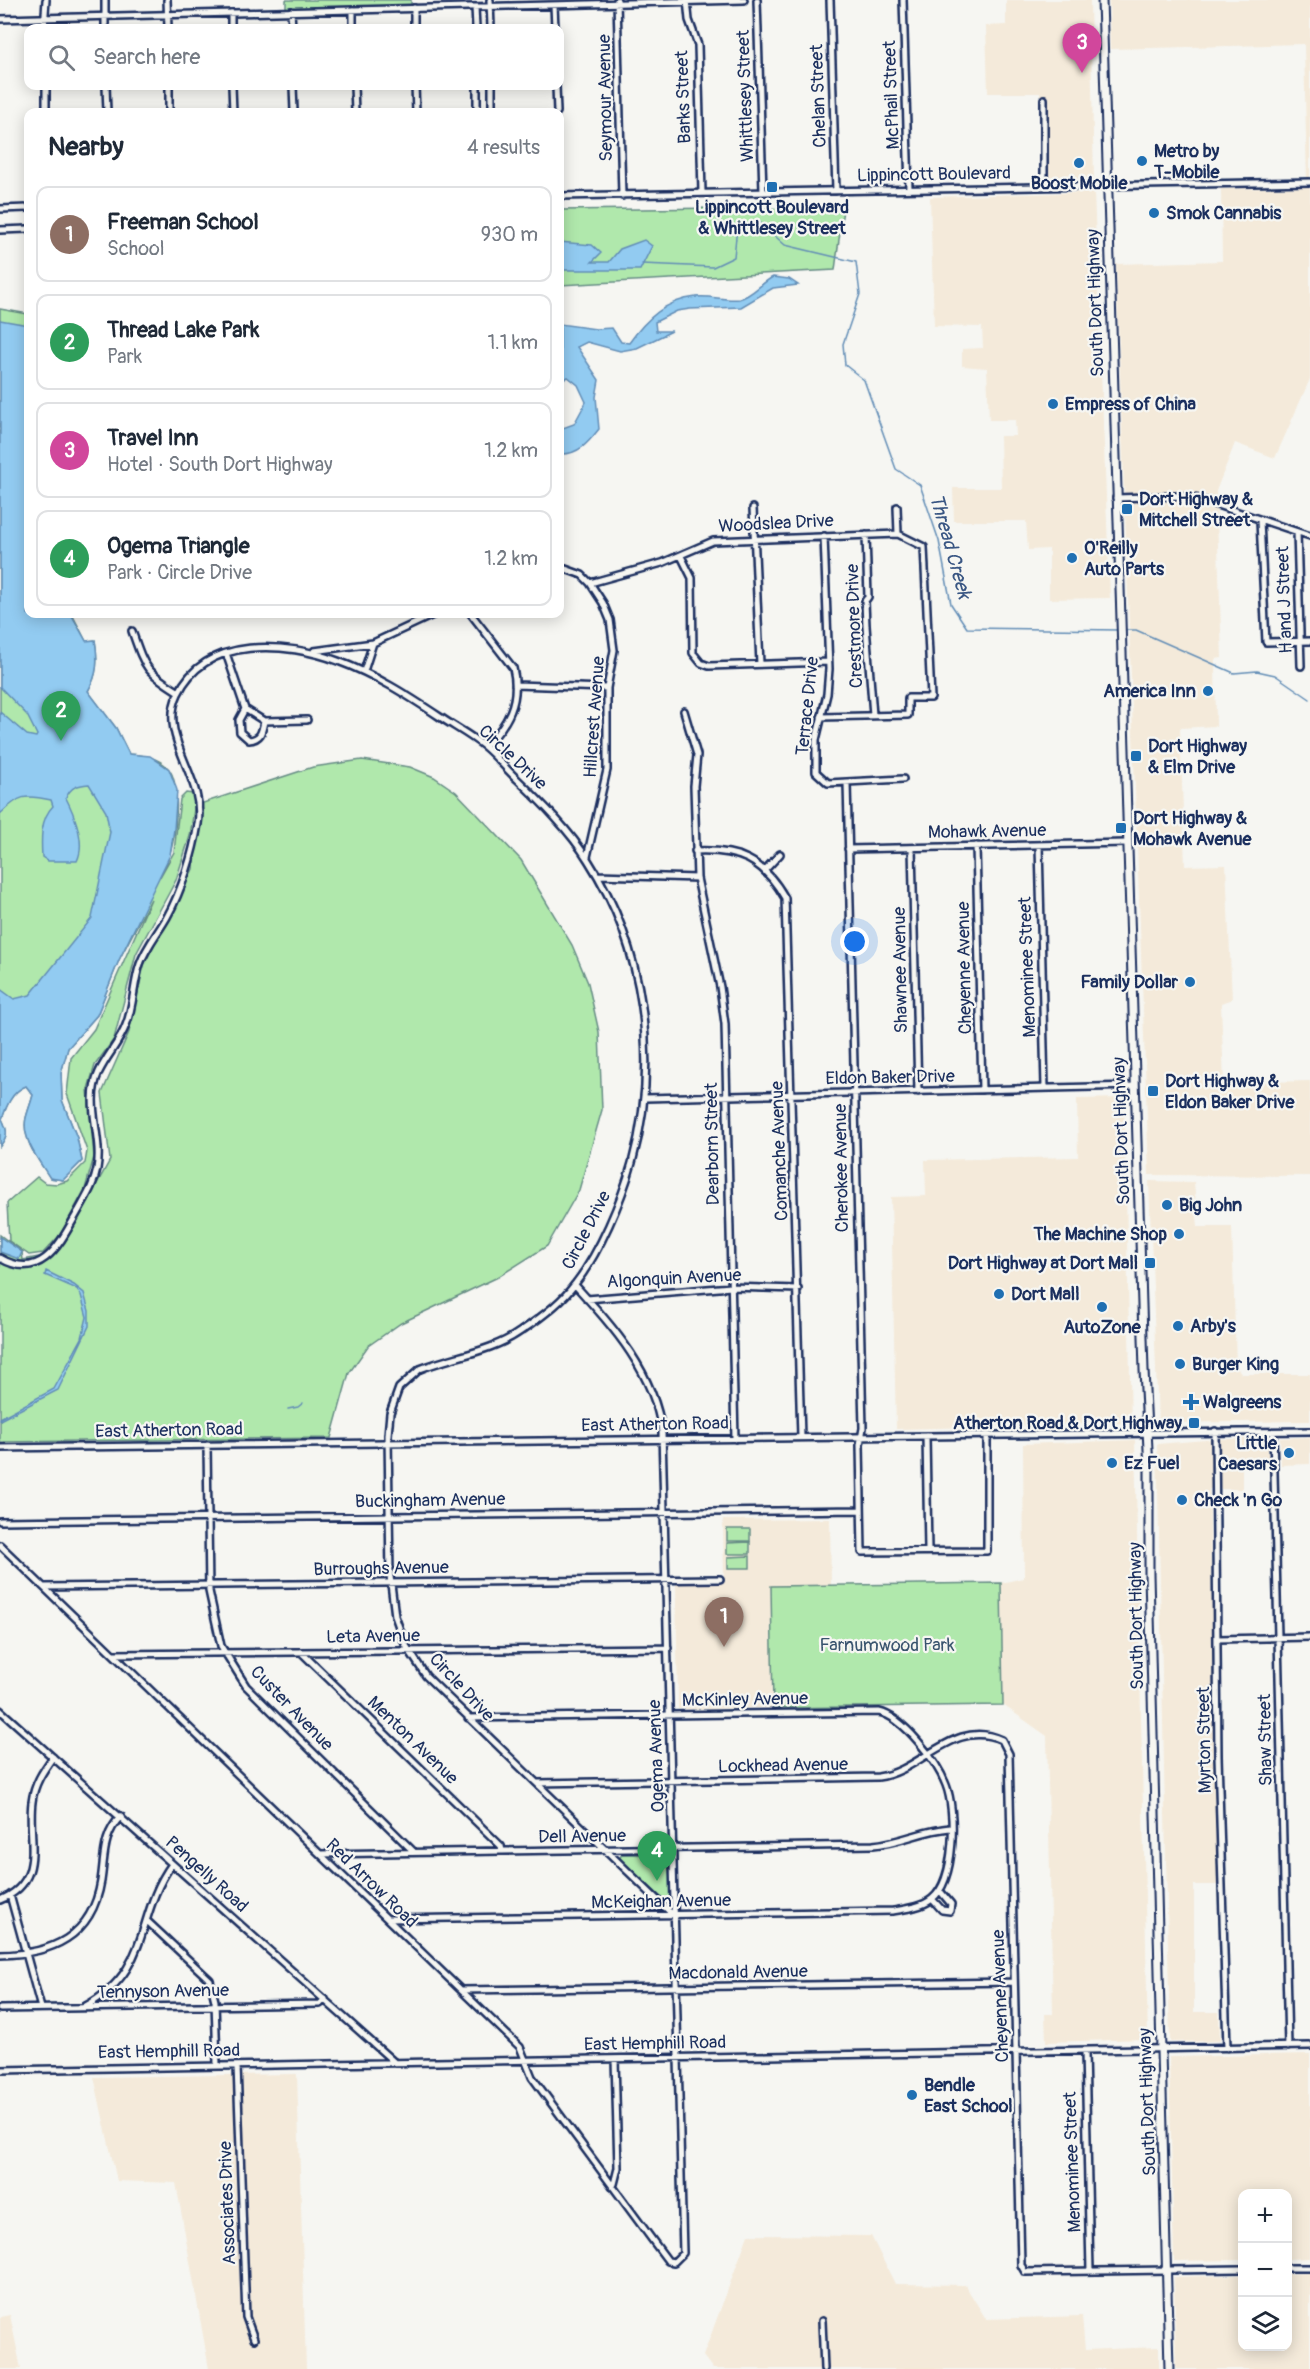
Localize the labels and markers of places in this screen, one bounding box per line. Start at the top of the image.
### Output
pin: 3 [1062,23,1102,73]
place label: Metro by T-Mobile [1153,140,1221,184]
marker: Metro by T-Mobile [1135,154,1149,168]
marker: Boost Mobile [1072,156,1086,170]
place label: Boost Mobile [1031,172,1128,195]
marker: Lippincott Boulevard & Whittlesey Street [765,180,779,194]
place label: Lippincott Boulevard & Whittlesey Street [695,196,849,240]
place label: Smok Cannabis [1166,202,1282,225]
marker: Smok Cannabis [1147,206,1161,220]
place label: Empress of China [1065,393,1197,416]
marker: Empress of China [1046,397,1060,411]
place label: Dort Highway & Mitchell Street [1139,488,1253,532]
marker: Dort Highway & Mitchell Street [1120,502,1134,516]
place label: O'Reilly Auto Parts [1084,537,1165,581]
marker: O'Reilly Auto Parts [1065,551,1079,565]
place label: America Inn [1103,680,1196,703]
marker: America Inn [1201,684,1215,698]
pin: 2 [42,692,80,741]
place label: Dort Highway & Elm Drive [1148,735,1247,779]
marker: Dort Highway & Elm Drive [1129,749,1143,763]
place label: Dort Highway & Mohawk Avenue [1133,807,1252,851]
marker: Dort Highway & Mohawk Avenue [1114,821,1128,835]
place label: Family Dollar [1080,971,1179,994]
marker: Family Dollar [1183,975,1197,989]
place label: Dort Highway & Eldon Baker Drive [1165,1070,1296,1114]
marker: Dort Highway & Eldon Baker Drive [1146,1084,1160,1098]
place label: Big John [1179,1194,1242,1217]
marker: Big John [1160,1198,1174,1212]
place label: The Machine Shop [1032,1223,1168,1246]
marker: The Machine Shop [1172,1227,1186,1241]
place label: Dort Highway at Dort Mall [948,1252,1138,1275]
marker: Dort Highway at Dort Mall [1143,1256,1157,1270]
place label: Dort Mall [1011,1283,1079,1306]
marker: Dort Mall [992,1287,1006,1301]
marker: AutoZone [1095,1300,1109,1314]
place label: Arby's [1190,1315,1237,1338]
place label: AutoZone [1063,1316,1142,1339]
marker: Arby's [1171,1319,1185,1333]
place label: Burger King [1192,1353,1279,1376]
marker: Burger King [1173,1357,1187,1371]
place label: Walgreens [1203,1391,1282,1414]
marker: Walgreens [1184,1395,1198,1409]
place label: Atherton Road & Dort Highway [953,1412,1182,1435]
marker: Atherton Road & Dort Highway [1187,1416,1201,1430]
place label: Little Caesars [1218,1432,1278,1476]
marker: Little Caesars [1282,1446,1296,1460]
place label: Ez Fuel [1124,1452,1180,1475]
marker: Ez Fuel [1105,1456,1119,1470]
place label: Check 'n Go [1194,1489,1283,1512]
marker: Check 'n Go [1175,1493,1189,1507]
pin: 1 [704,1598,744,1647]
pin: 4 [638,1832,676,1881]
place label: Bendle East School [924,2074,1013,2118]
marker: Bendle East School [905,2088,919,2102]

